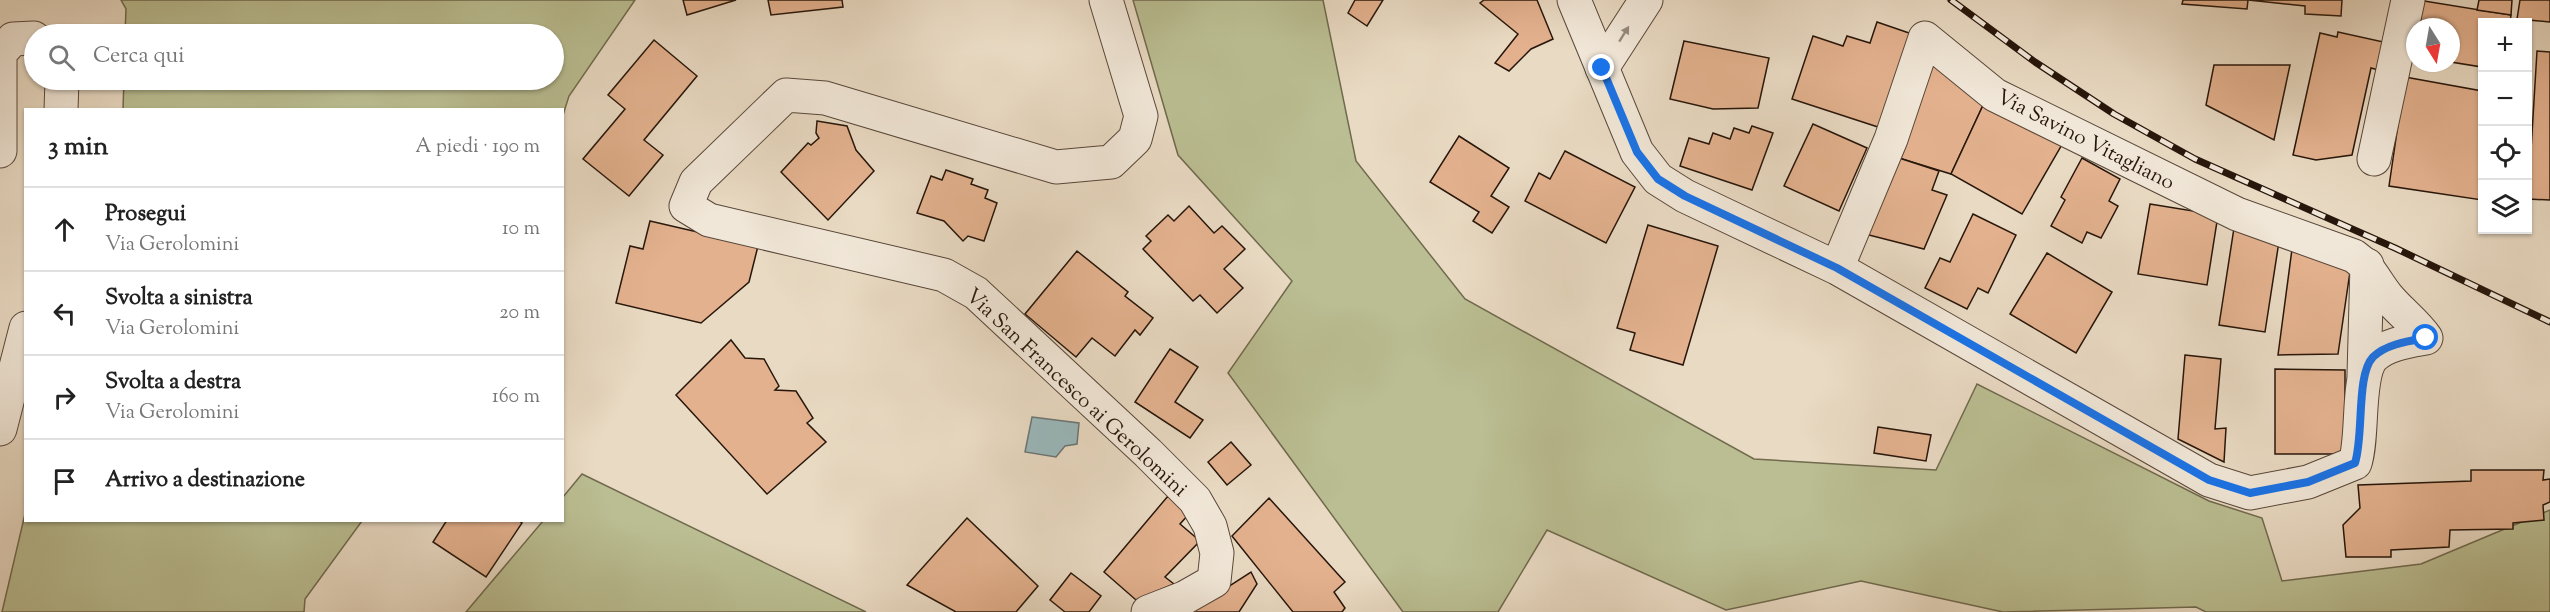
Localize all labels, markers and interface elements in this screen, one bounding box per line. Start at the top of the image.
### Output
north arrow [2406,18,2460,72]
map controls [2478,18,2532,234]
button: + [2478,18,2532,72]
search box [24,24,564,90]
one-way arrow [1618,26,1629,42]
icon: search [45,41,78,74]
text: Cerca qui [93,41,184,73]
route end [1588,54,1614,80]
button: − [2478,72,2532,126]
street label: Via Savino Vitagliano [1991,83,2179,199]
button: locate [2478,126,2532,180]
text: 3 min [48,129,108,166]
text: A piedi · 190 m [415,133,540,162]
button: layers [2478,180,2532,234]
text: Prosegui [105,199,186,231]
icon: ahead [48,213,81,246]
text: 10 m [502,215,540,244]
text: Via Gerolomini [105,231,239,260]
street label: Via San Francesco ai Gerolomini [958,282,1193,505]
text: Svolta a sinistra [105,283,253,315]
icon: left [48,297,81,330]
text: 20 m [499,299,540,328]
text: Via Gerolomini [105,315,239,344]
route start [2412,324,2438,350]
text: Svolta a destra [105,367,241,399]
icon: right [48,381,81,414]
text: 160 m [492,383,540,412]
text: Via Gerolomini [105,399,239,428]
icon: arrive [48,465,81,498]
text: Arrivo a destinazione [105,465,305,497]

